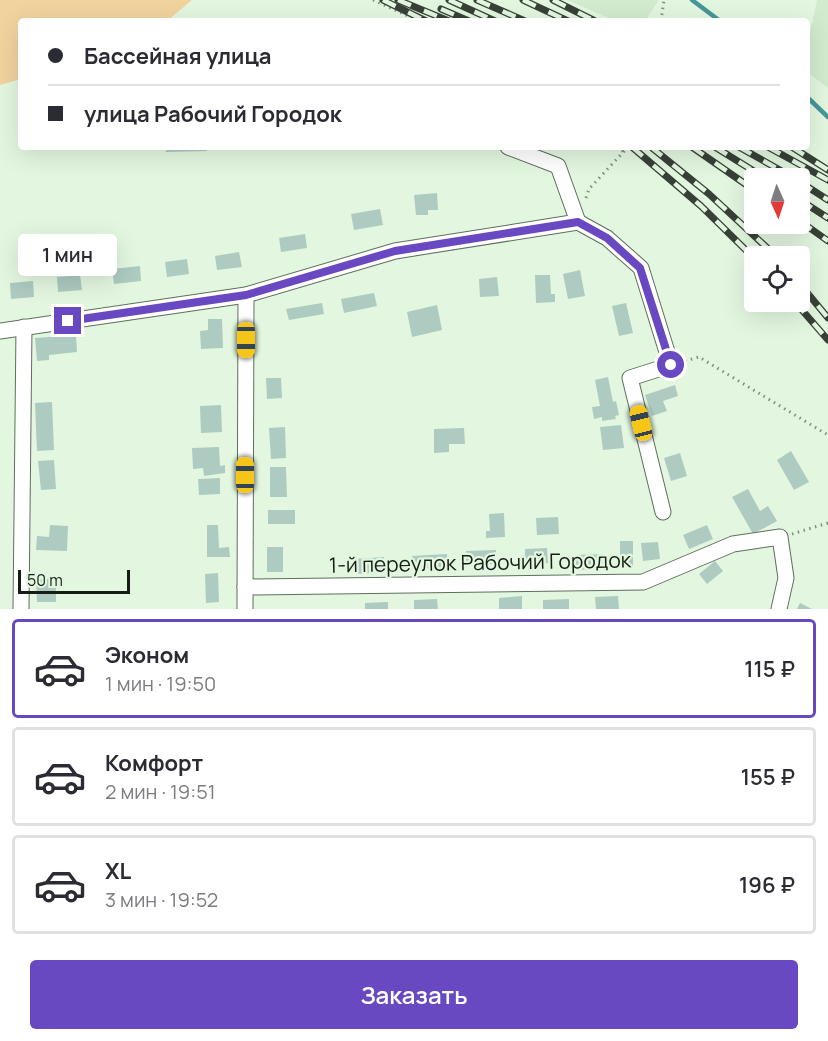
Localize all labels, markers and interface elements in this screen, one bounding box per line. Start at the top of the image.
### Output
text: Бассейная улица [84,41,272,71]
text: улица Рабочий Городок [84,99,342,129]
north arrow [744,168,810,234]
map controls [744,168,810,312]
callout: 1 мин [19,234,118,276]
text: 1 мин [42,241,93,268]
button: locate [744,246,810,312]
route end [54,307,81,334]
car [237,322,255,358]
route start [657,351,684,378]
car [628,403,654,443]
car [236,457,254,493]
street label: 1-й переулок Рабочий Городок [329,545,632,579]
scale bar [18,567,130,594]
text: 50 m [27,569,63,591]
text: Эконом [105,640,189,670]
icon: car [33,642,87,696]
text: 115 ₽ [744,654,795,684]
text: 1 мин · 19:50 [105,670,216,697]
text: Комфорт [105,748,203,778]
icon: car [33,750,87,804]
text: 155 ₽ [741,762,795,792]
text: 2 мин · 19:51 [105,778,216,805]
text: XL [105,856,131,886]
icon: car [33,858,87,912]
text: 196 ₽ [739,870,795,900]
text: 3 мин · 19:52 [105,886,218,913]
button: Заказать [30,960,798,1029]

